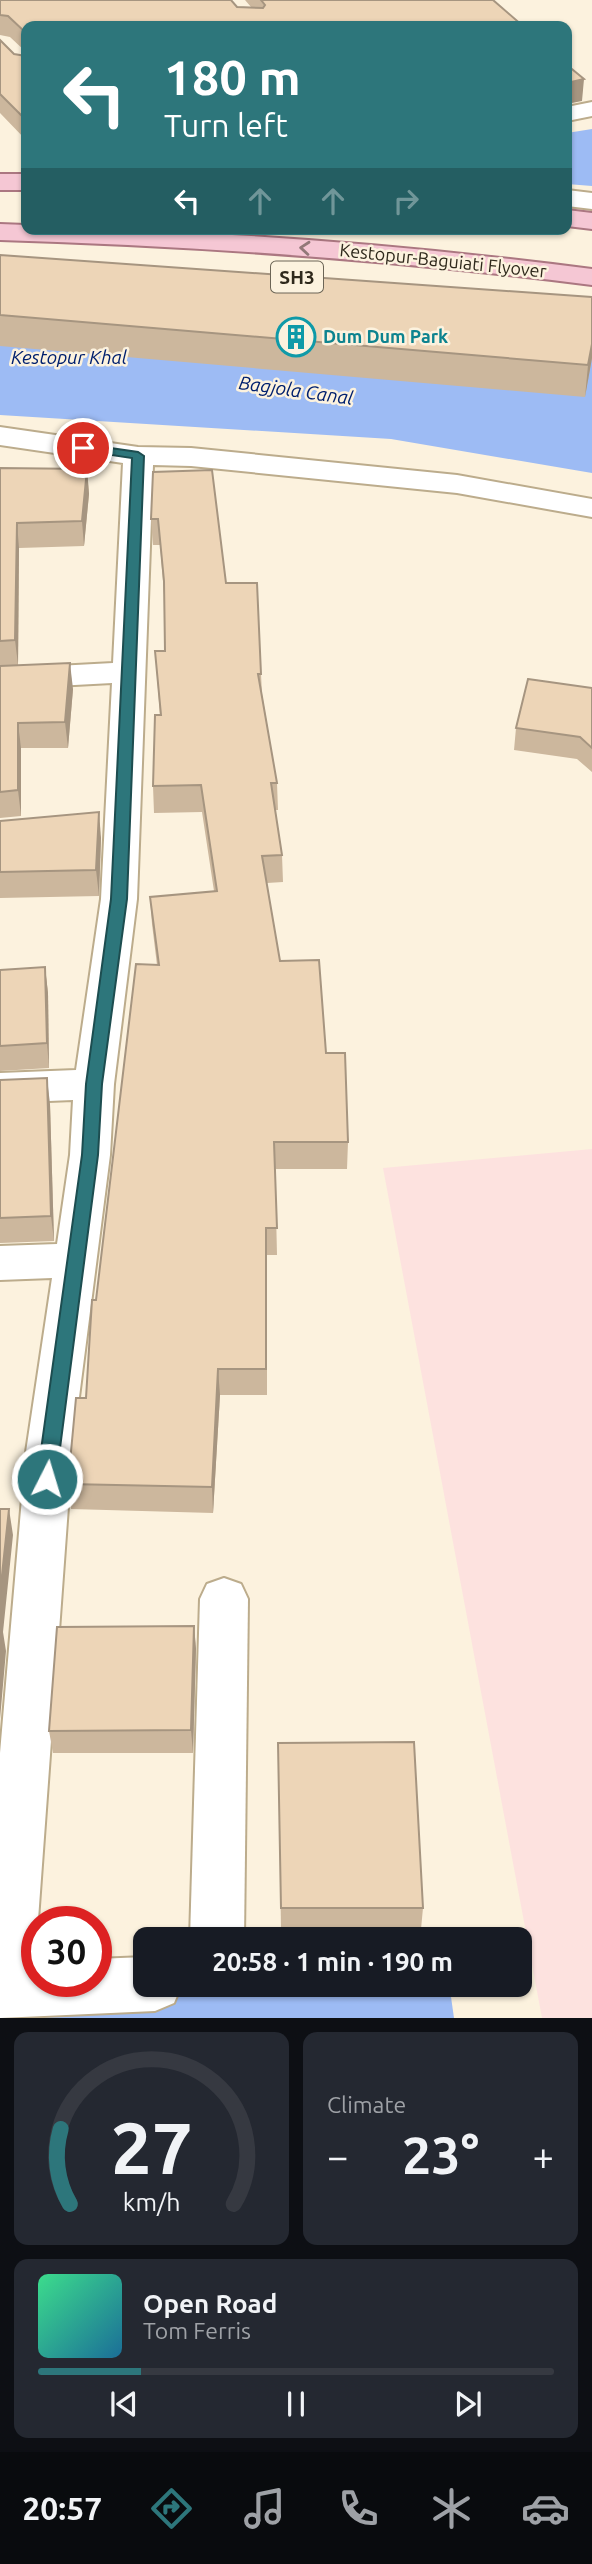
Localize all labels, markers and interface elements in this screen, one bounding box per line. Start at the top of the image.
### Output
icon: left [49,49,140,140]
text: 180 m [164,49,301,104]
text: Turn left [164,107,288,143]
icon: left [168,182,206,220]
icon: ahead [241,182,279,220]
icon: ahead [314,182,352,220]
icon: right [387,182,425,220]
street label: Kestopur-Baguiati Flyover [339,239,548,281]
one-way arrow [299,241,310,256]
road number: SH3 [271,262,323,292]
building icon: Dum Dum Park [275,316,317,358]
place label: Dum Dum Park [323,326,448,346]
water label: Kestopur Khal [11,346,128,368]
water label: Bagjola Canal [237,371,355,409]
pin [53,418,113,478]
icon: arrive [64,429,102,467]
position arrow [10,1442,84,1516]
speed limit sign: 30 [21,1906,112,1997]
text: 20:58 · 1 min · 190 m [212,1947,453,1976]
text: Climate [327,2092,406,2117]
text: 27 [110,2107,193,2189]
text: 23° [402,2126,479,2184]
text: − [327,2135,348,2177]
text: + [533,2135,554,2177]
text: km/h [123,2188,180,2216]
text: Open Road [143,2289,277,2318]
text: Tom Ferris [143,2318,251,2343]
icon: previous [105,2385,143,2423]
icon: pause [277,2385,315,2423]
icon: next [449,2385,487,2423]
icon: directions [147,2484,196,2533]
icon: music [240,2484,289,2533]
icon: phone [334,2484,383,2533]
icon: climate [427,2484,476,2533]
icon: car [521,2484,570,2533]
text: 20:57 [22,2490,102,2526]

